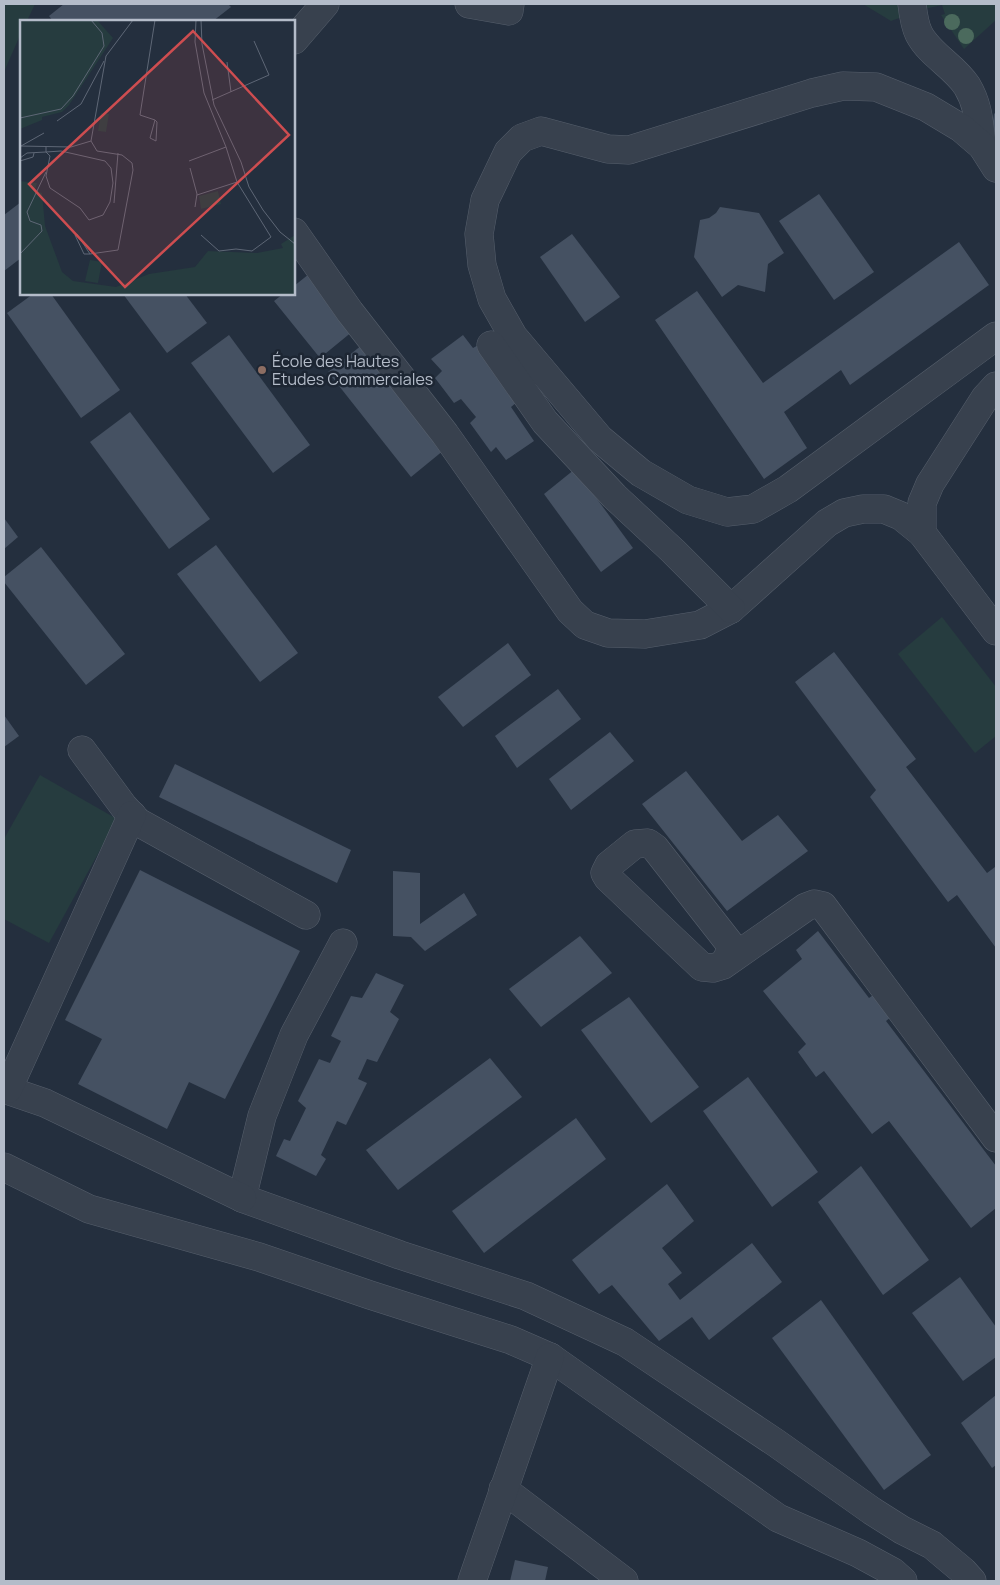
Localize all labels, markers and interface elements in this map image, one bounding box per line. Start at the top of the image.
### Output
inset map [20,20,295,295]
place label: École des Hautes Etudes Commerciales [272,350,433,390]
marker: École des Hautes Etudes Commerciales [256,364,268,376]

